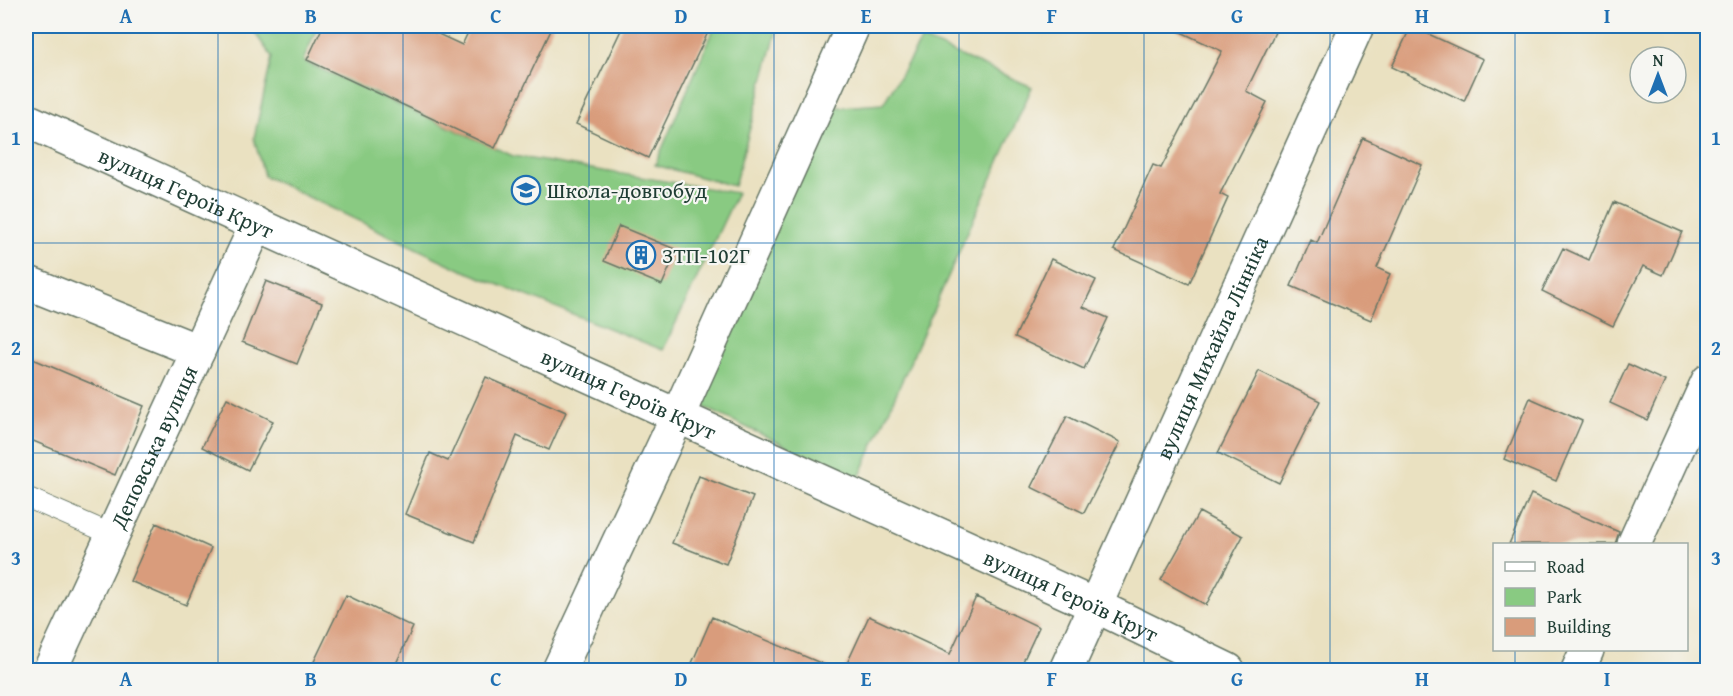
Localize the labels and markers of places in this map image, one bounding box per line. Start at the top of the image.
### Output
school or university icon: Школа-довгобуд [510,174,542,206]
place label: Школа-довгобуд [547,174,707,206]
building icon: ЗТП-102Г [625,239,657,271]
place label: ЗТП-102Г [662,239,750,271]

